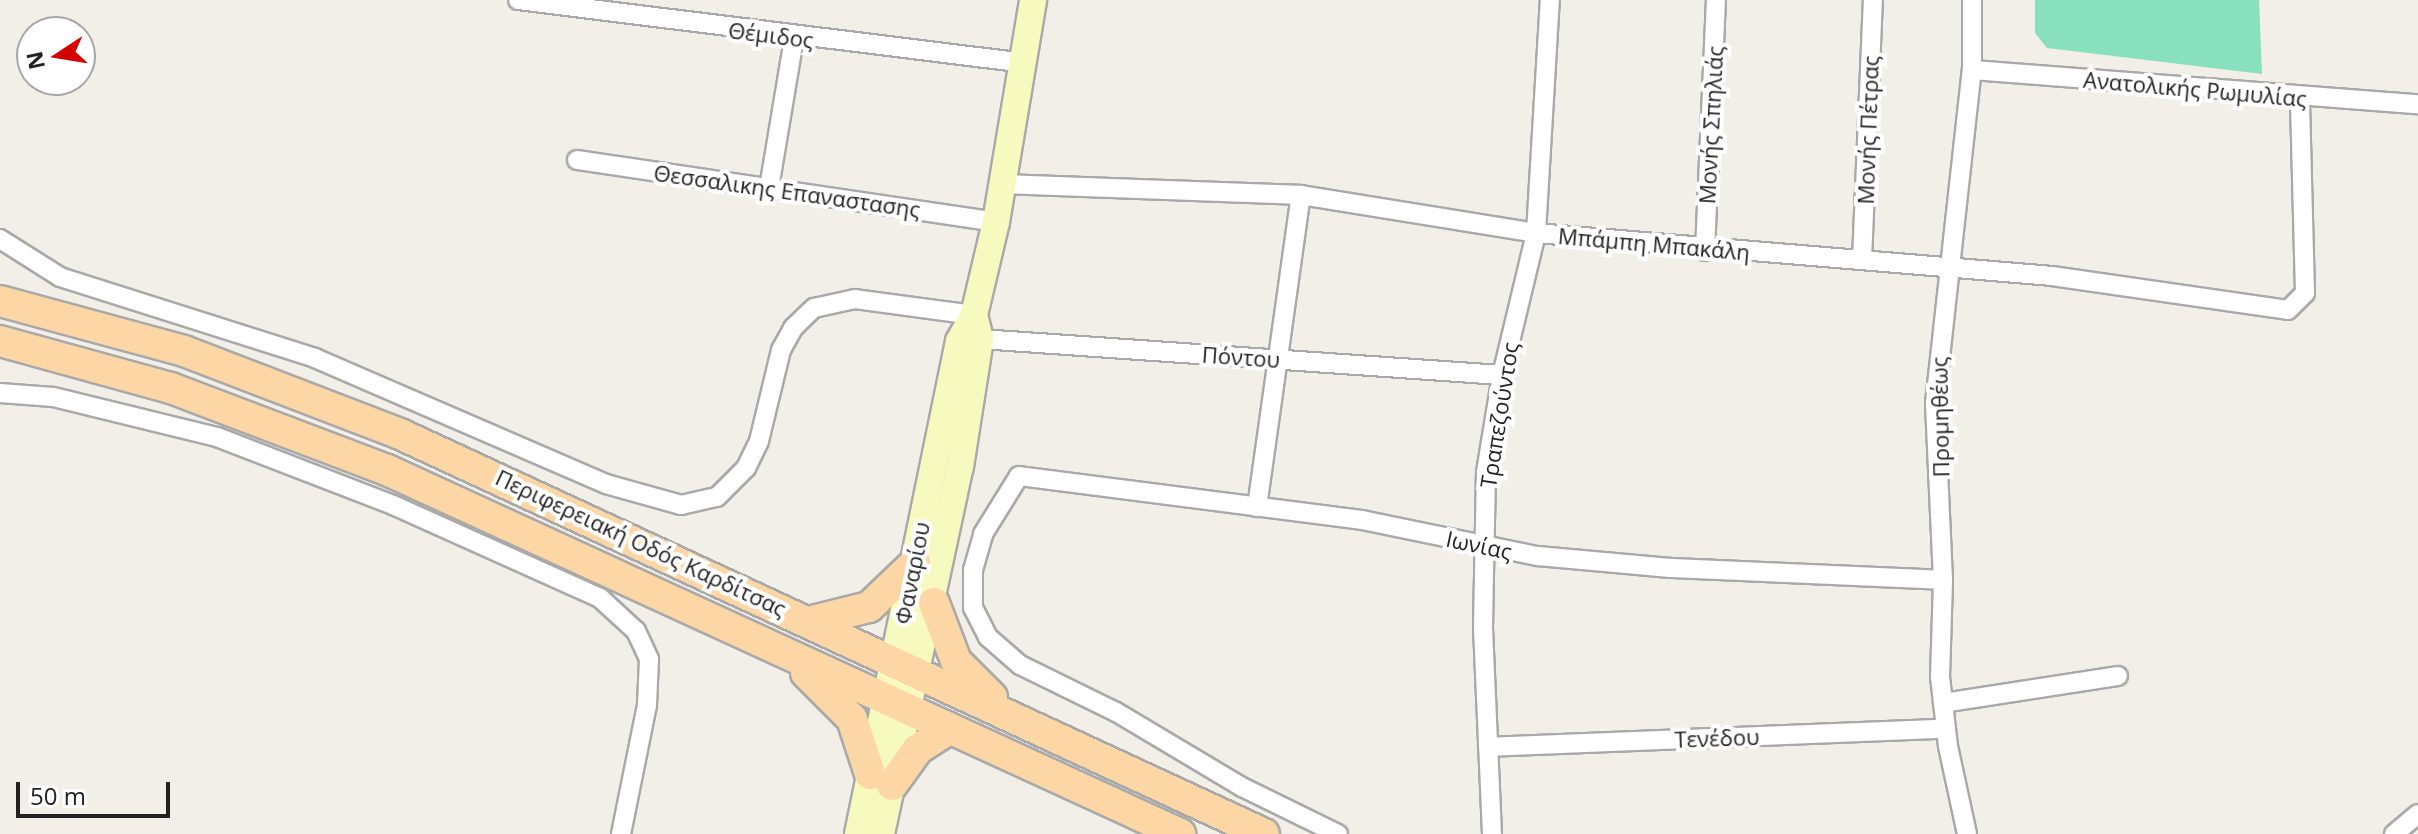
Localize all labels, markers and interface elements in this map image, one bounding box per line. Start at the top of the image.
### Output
north arrow [16,16,96,96]
street label: Θέμιδος [727,17,815,53]
street label: Μονής Σπηλιάς [1694,45,1728,205]
text: N [18,49,51,72]
street label: Μονής Πέτρας [1852,55,1884,205]
street label: Ανατολικής Ρωμυλίας [2082,66,2308,112]
street label: Θεσσαλικης Επαναστασης [652,159,922,223]
street label: Μπάμπη Μπακάλη [1557,222,1751,266]
street label: Τραπεζούντος [1474,340,1524,490]
street label: Πόντου [1201,341,1281,373]
street label: Προμηθέως [1926,356,1954,478]
street label: Περιφερειακή Οδός Καρδίτσας [492,464,790,622]
street label: Φαναρίου [889,520,935,626]
street label: Ιωνίας [1444,525,1514,565]
street label: Τενέδου [1674,723,1760,753]
scale bar [20,766,174,816]
text: 50 m [30,779,86,812]

